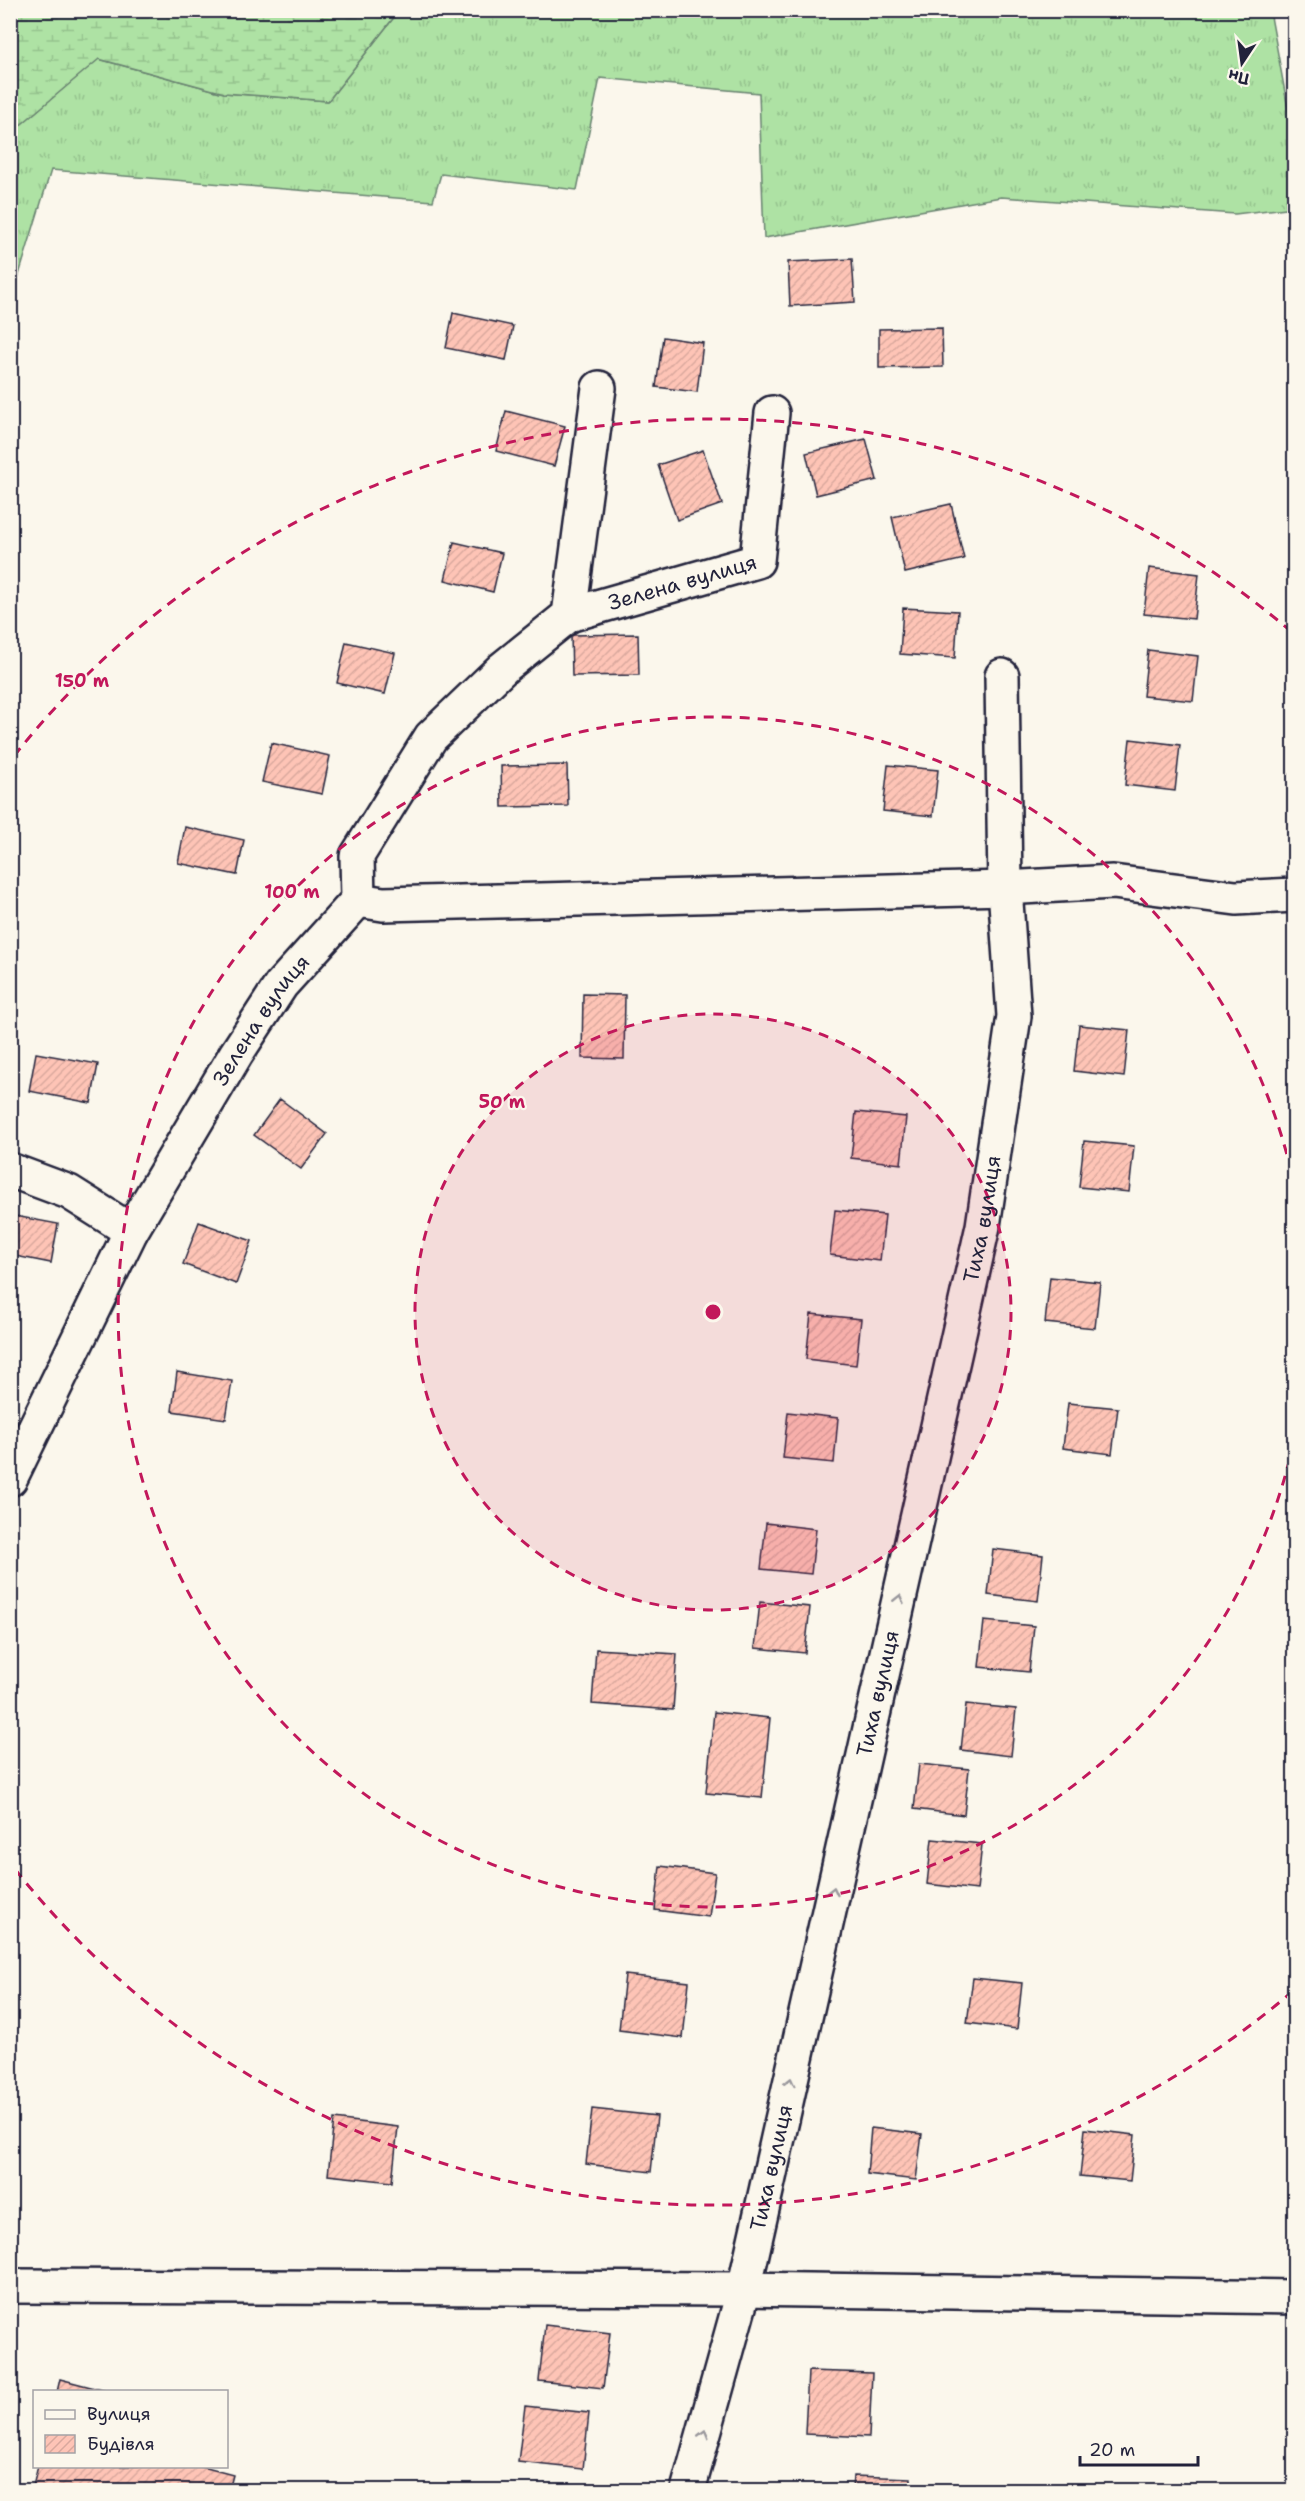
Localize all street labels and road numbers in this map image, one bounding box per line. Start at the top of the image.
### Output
street label: Зелена вулиця [605,548,760,617]
street label: Зелена вулиця [206,949,316,1091]
street label: Тиха вулиця [957,1154,1007,1285]
street label: Тиха вулиця [850,1628,906,1759]
street label: Тиха вулиця [743,2102,799,2234]

